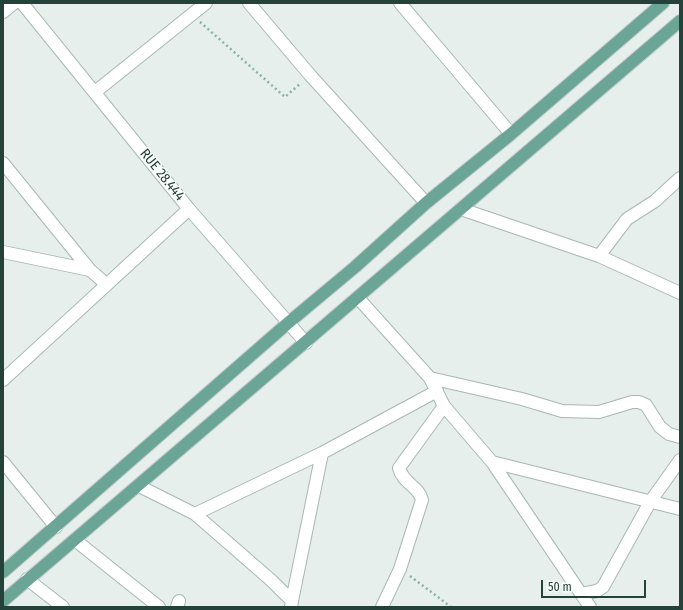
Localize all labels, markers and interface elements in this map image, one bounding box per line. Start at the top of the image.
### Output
street label: RUE 28.444 [136,146,188,204]
scale bar [543,572,648,598]
text: 50 m [548,580,572,594]

